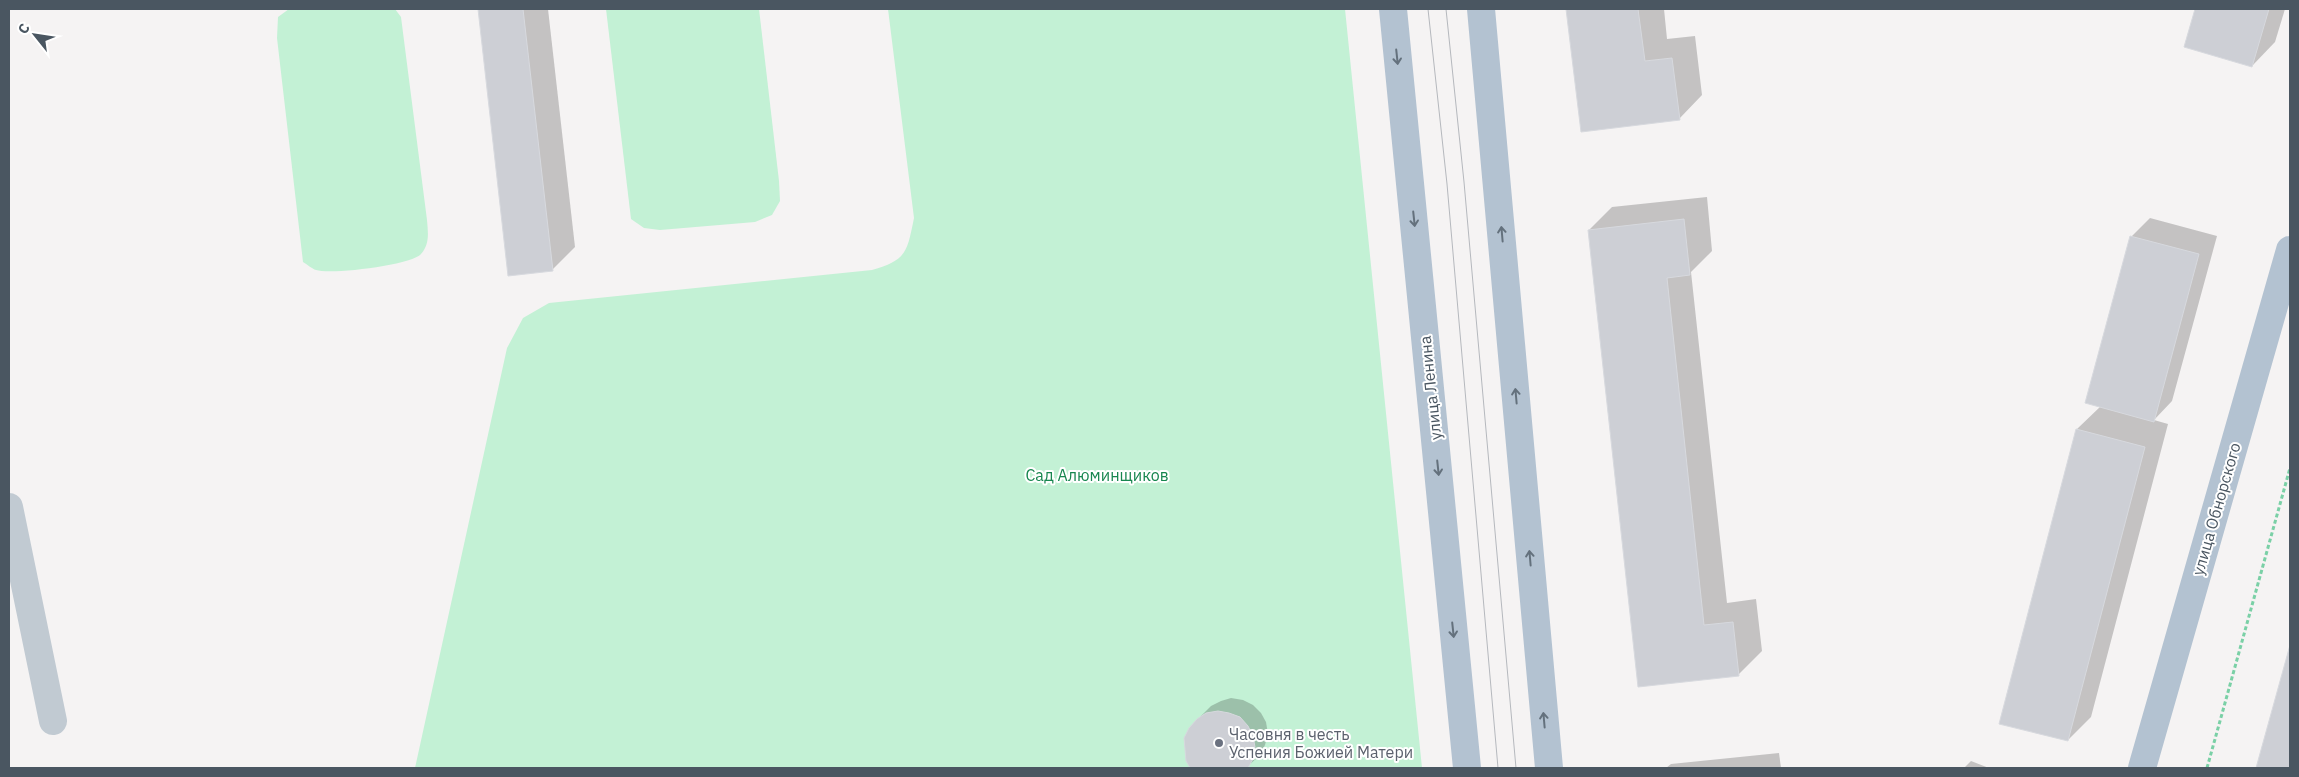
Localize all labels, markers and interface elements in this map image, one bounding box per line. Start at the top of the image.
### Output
north arrow [10,10,60,60]
text: С [14,20,34,37]
one-way arrow [1393,49,1402,65]
one-way arrow [1409,211,1418,227]
one-way arrow [1497,226,1507,242]
street label: улица Ленина [1415,334,1445,441]
one-way arrow [1512,388,1521,404]
street label: улица Обнорского [2187,440,2245,578]
one-way arrow [1433,460,1442,476]
park label: Сад Алюминщиков [1025,465,1169,485]
one-way arrow [1526,550,1535,566]
one-way arrow [1448,621,1458,637]
one-way arrow [1540,712,1549,728]
place label: Часовня в честь Успения Божией Матери [1229,724,1413,762]
marker: Часовня в честь Успения Божией Матери [1213,737,1225,749]

